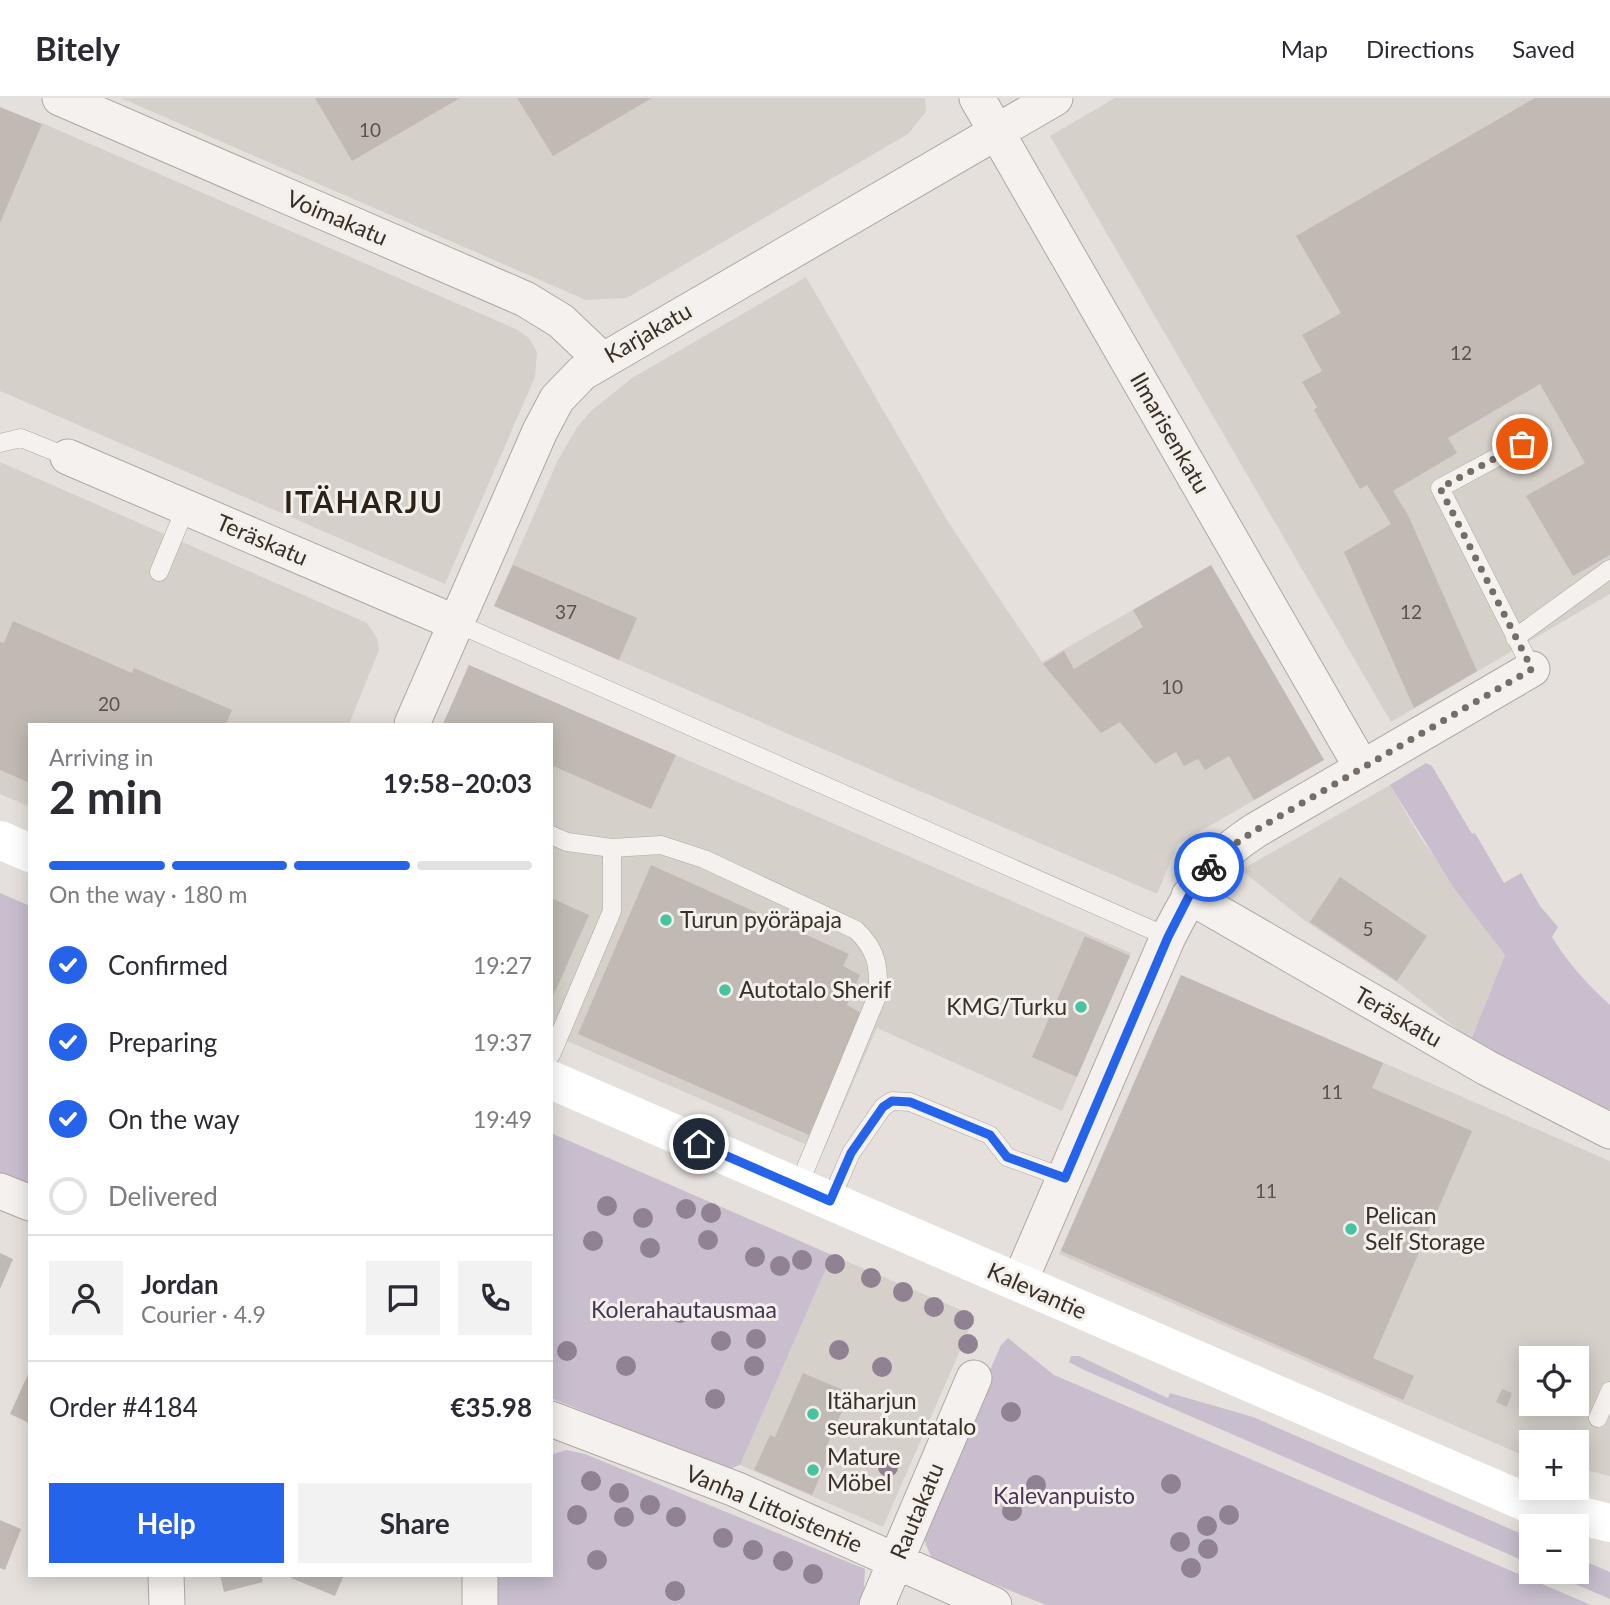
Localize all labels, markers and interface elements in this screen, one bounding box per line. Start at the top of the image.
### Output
text: Bitely [35,28,120,68]
text: Map [1281,34,1328,63]
text: Directions [1366,34,1474,63]
text: Saved [1512,34,1575,63]
house number: 10 [359,118,381,141]
street label: Voimakatu [283,183,392,251]
street label: Karjakatu [599,296,696,368]
house number: 12 [1450,341,1472,364]
street label: Ilmarisenkatu [1125,367,1217,498]
pin [1492,414,1552,474]
icon: bag [1503,425,1541,463]
district label: ITÄHARJU [284,483,444,519]
street label: Teräskatu [212,507,312,571]
house number: 37 [555,600,577,623]
house number: 12 [1400,600,1422,623]
house number: 10 [1161,675,1183,698]
house number: 20 [98,692,120,715]
text: Arriving in [49,743,153,771]
text: 19:58–20:03 [383,767,532,799]
text: 2 min [49,769,163,824]
courier [1174,832,1244,902]
icon: bike [1190,848,1228,886]
text: On the way · 180 m [49,880,248,908]
place label: Turun pyöräpaja [680,905,842,933]
marker: Turun pyöräpaja [658,912,674,928]
house number: 5 [1362,917,1374,940]
icon: check [49,946,87,984]
text: Confirmed [108,949,228,981]
text: 19:27 [473,951,532,979]
place label: Autotalo Sherif [739,975,891,1003]
street label: Teräskatu [1350,980,1447,1052]
marker: Autotalo Sherif [717,982,733,998]
place label: KMG/Turku [946,992,1067,1020]
marker: KMG/Turku [1073,999,1089,1015]
icon: check [49,1023,87,1061]
text: Preparing [108,1026,217,1058]
text: 19:37 [473,1028,532,1056]
house number: 11 [1321,1080,1343,1103]
icon: check [49,1100,87,1138]
text: On the way [108,1103,240,1135]
text: 19:49 [473,1105,532,1133]
pin [669,1114,729,1174]
icon: home [680,1125,718,1163]
house number: 11 [1255,1179,1277,1202]
text: Delivered [108,1180,218,1212]
place label: Pelican Self Storage [1365,1201,1485,1255]
marker: Pelican Self Storage [1343,1221,1359,1237]
street label: Kalevantie [983,1256,1091,1324]
button: person [49,1261,123,1335]
button: chat [366,1261,440,1335]
button: phone [458,1261,532,1335]
text: Jordan [141,1268,219,1300]
park label: Kolerahautausmaa [591,1295,777,1323]
text: Courier · 4.9 [141,1300,266,1328]
map controls [1519,1346,1589,1584]
button: locate [1519,1346,1589,1416]
place label: Itäharjun seurakuntatalo [827,1386,976,1440]
text: Order #4184 [49,1391,198,1423]
text: €35.98 [450,1391,532,1423]
marker: Itäharjun seurakuntatalo [805,1406,821,1422]
button: + [1519,1430,1589,1500]
place label: Mature Möbel [827,1442,900,1496]
street label: Vanha Littoistentie [682,1458,867,1558]
street label: Rautakatu [883,1458,949,1563]
marker: Mature Möbel [805,1462,821,1478]
park label: Kalevanpuisto [993,1481,1135,1509]
button: Help [49,1483,284,1563]
button: Share [298,1483,532,1563]
button: − [1519,1514,1589,1584]

